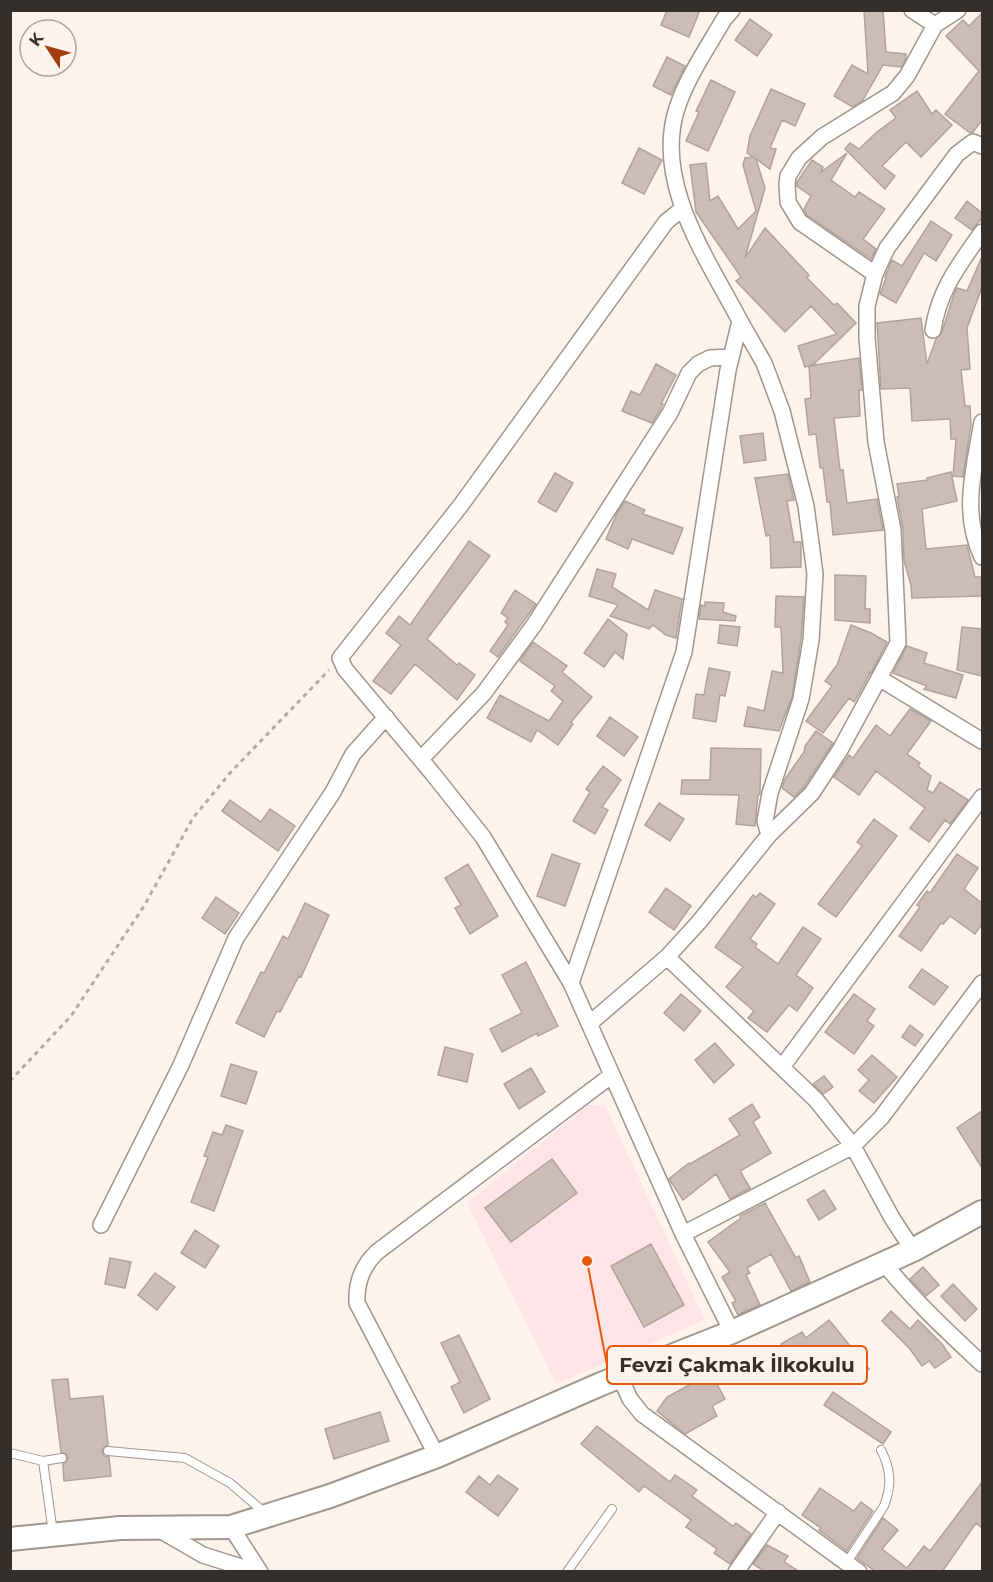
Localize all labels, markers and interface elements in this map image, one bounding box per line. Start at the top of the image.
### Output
north arrow [18,18,78,78]
text: K [25,28,48,50]
callout: Fevzi Çakmak İlkokulu [607,1346,867,1384]
text: Fevzi Çakmak İlkokulu [619,1353,855,1377]

